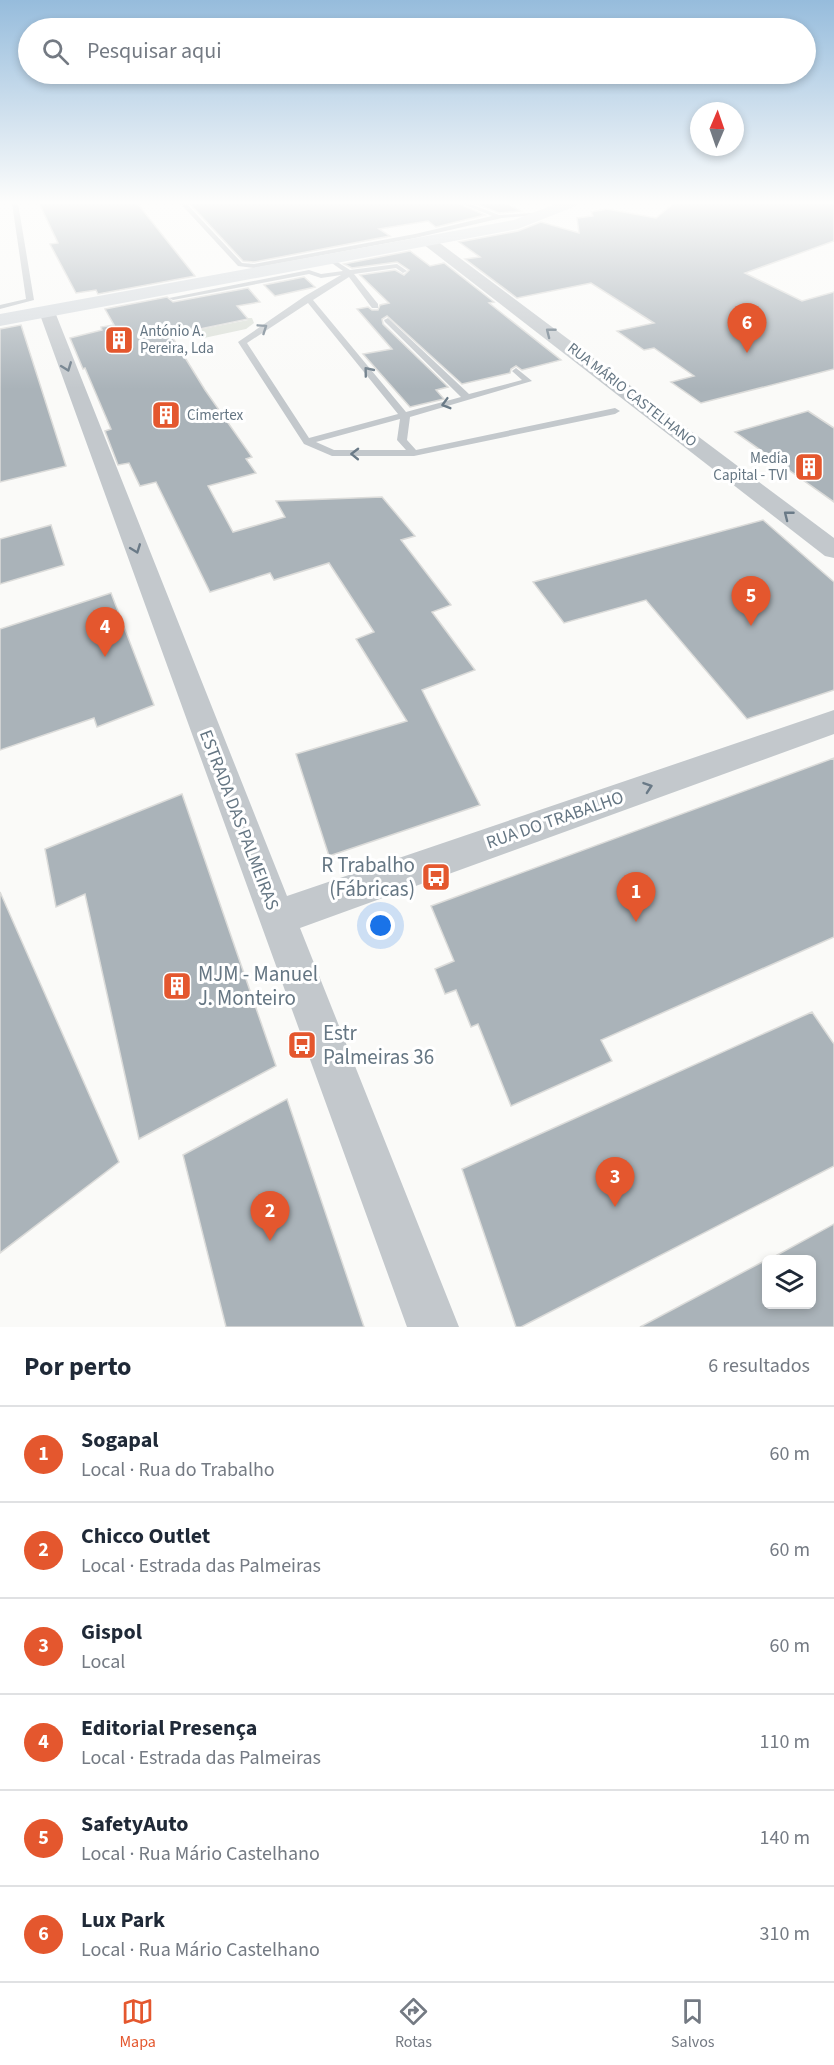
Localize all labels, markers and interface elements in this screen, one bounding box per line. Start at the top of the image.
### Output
search box [18,18,816,84]
icon: search [39,35,72,68]
text: Pesquisar aqui [87,35,222,67]
north arrow [690,102,744,156]
pin: 6 [728,304,766,353]
place label: António A. Pereira, Lda [140,321,214,359]
building icon: António A. Pereira, Lda [103,324,135,356]
one-way arrow [256,324,267,335]
one-way arrow [545,328,556,339]
street label: RUA MÁRIO CASTELHANO [563,338,701,452]
one-way arrow [60,361,73,372]
one-way arrow [364,366,375,377]
one-way arrow [441,397,452,409]
building icon: Cimertex [150,399,182,431]
place label: Cimertex [187,405,244,426]
one-way arrow [351,448,360,460]
place label: Media Capital - TVI [713,448,788,486]
building icon: Media Capital - TVI [793,451,825,483]
one-way arrow [783,511,794,522]
one-way arrow [129,544,142,554]
pin: 5 [732,576,771,626]
pin: 4 [86,608,124,657]
street label: ESTRADA DAS PALMEIRAS [193,726,285,914]
one-way arrow [642,782,653,795]
street label: RUA DO TRABALHO [483,785,627,855]
place label: R Trabalho (Fábricas) [321,850,415,904]
bus stop icon: R Trabalho (Fábricas) [420,861,452,893]
pin: 1 [616,872,656,922]
your location [366,911,395,940]
place label: MJM - Manuel J. Monteiro [198,959,318,1013]
building icon: MJM - Manuel J. Monteiro [161,970,193,1002]
place label: Estr Palmeiras 36 [323,1018,434,1072]
bus stop icon: Estr Palmeiras 36 [286,1029,318,1061]
pin: 3 [596,1158,634,1207]
pin: 2 [250,1192,290,1241]
map controls [762,1255,816,1309]
button: layers [762,1255,816,1309]
text: Por perto [24,1348,132,1385]
text: 6 resultados [708,1352,810,1380]
text: Sogapal [81,1424,159,1456]
text: 1 [38,1440,49,1468]
text: 60 m [770,1440,810,1468]
text: Local · Rua do Trabalho [81,1456,275,1484]
text: Chicco Outlet [81,1520,210,1552]
text: 2 [38,1536,49,1564]
text: 60 m [770,1536,810,1564]
text: Local · Estrada das Palmeiras [81,1552,321,1580]
text: Gispol [81,1616,142,1648]
text: 3 [38,1632,49,1660]
text: 60 m [770,1632,810,1660]
text: Local [81,1648,125,1676]
text: Editorial Presença [81,1712,257,1744]
text: 4 [38,1728,49,1756]
text: 110 m [760,1728,810,1756]
text: Local · Estrada das Palmeiras [81,1744,321,1772]
text: SafetyAuto [81,1808,188,1840]
text: 5 [38,1824,49,1852]
text: 140 m [760,1824,810,1852]
text: Local · Rua Mário Castelhano [81,1840,320,1868]
text: Lux Park [81,1904,165,1936]
text: 6 [38,1920,49,1948]
text: 310 m [760,1920,810,1948]
text: Local · Rua Mário Castelhano [81,1936,320,1964]
tab: Mapa [119,1995,156,2053]
tab: Rotas [395,1995,432,2053]
tab: Salvos [671,1995,714,2053]

